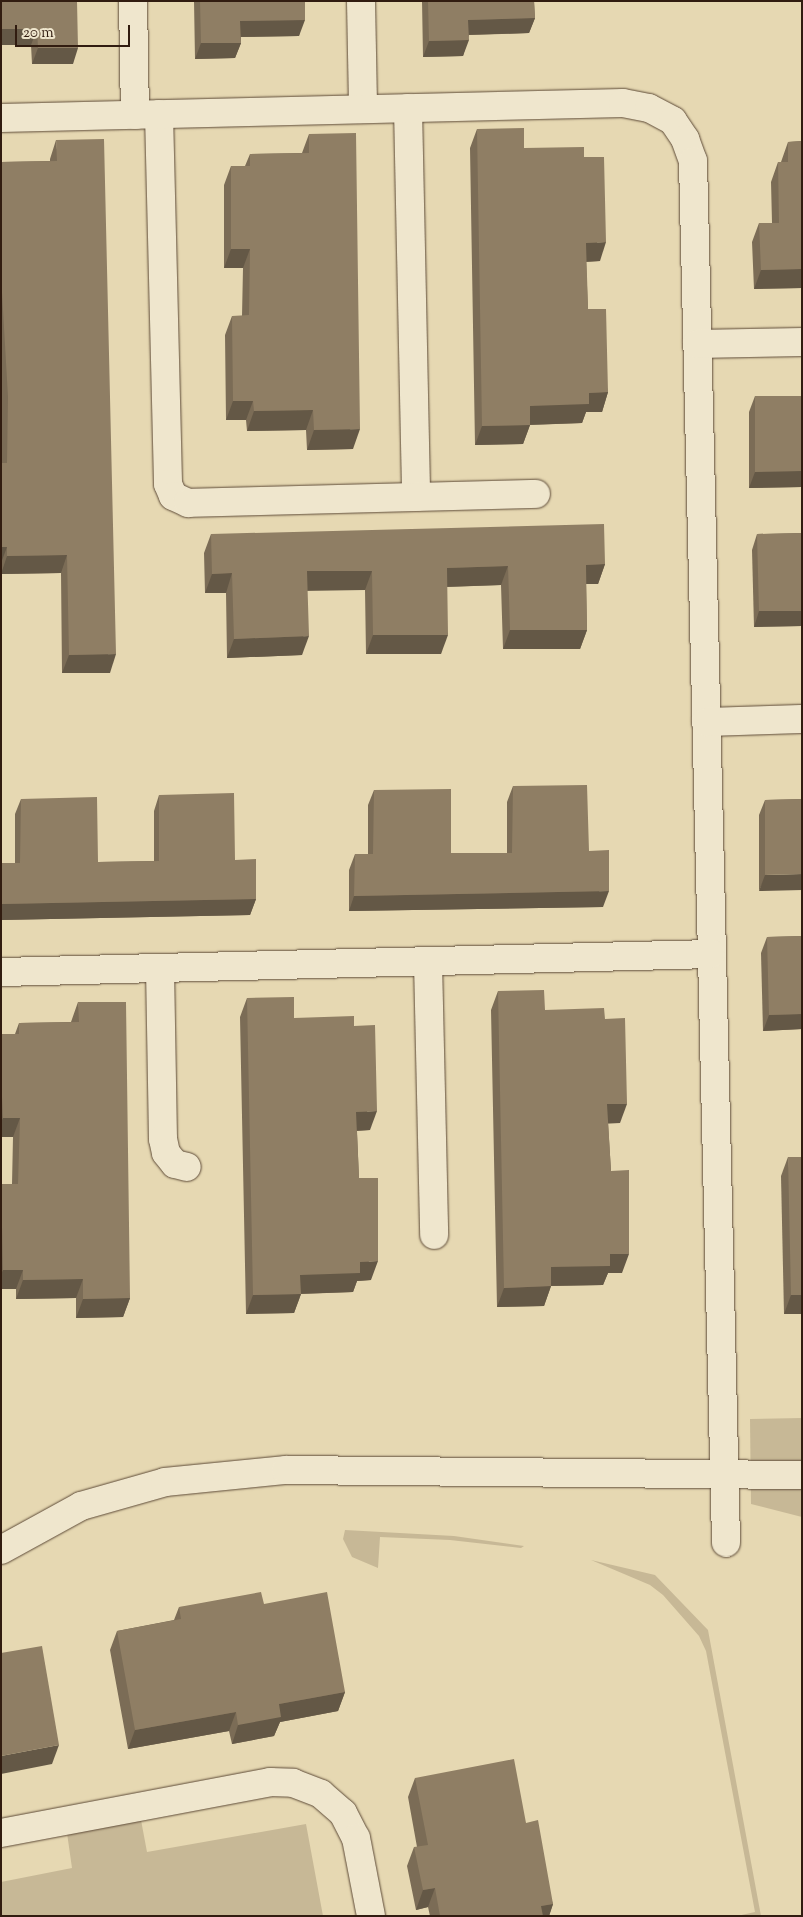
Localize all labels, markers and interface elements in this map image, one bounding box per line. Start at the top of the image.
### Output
scale bar [18,15,132,47]
text: 20 m [23,23,54,44]

